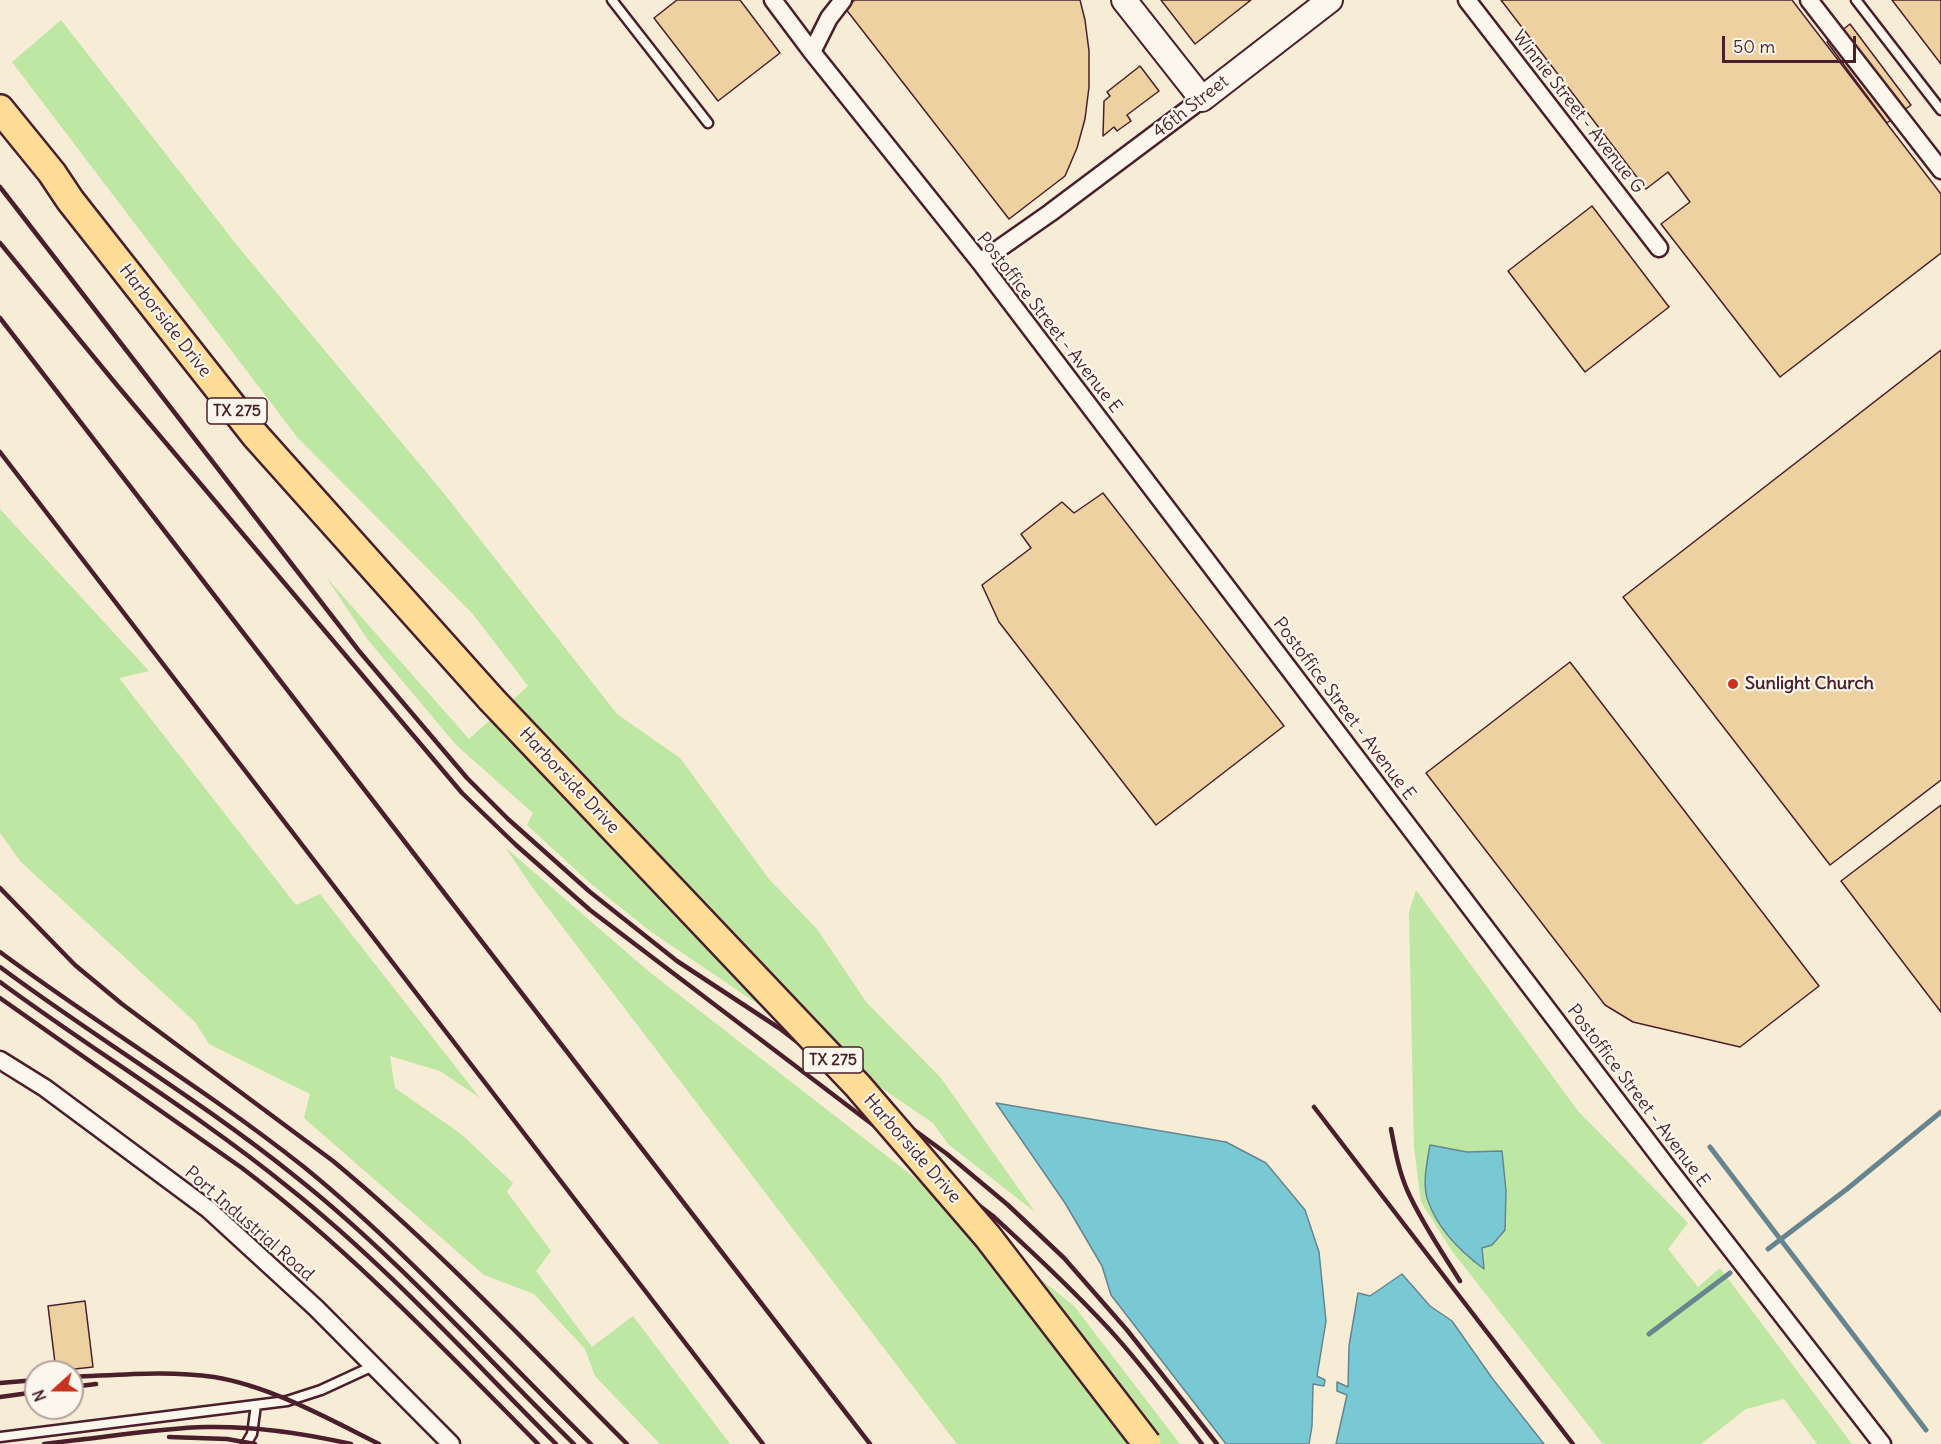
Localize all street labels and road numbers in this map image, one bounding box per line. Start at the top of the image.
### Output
street label: Winnie Street - Avenue G [1508,26,1648,198]
street label: 46th Street [1149,71,1233,143]
street label: Postoffice Street - Avenue E [972,229,1126,417]
street label: Harborside Drive [114,260,216,382]
road number: TX 275 [207,398,267,424]
street label: Postoffice Street - Avenue E [1268,613,1420,805]
street label: Harborside Drive [514,723,624,839]
street label: Postoffice Street - Avenue E [1562,1000,1714,1192]
road number: TX 275 [803,1047,863,1073]
street label: Harborside Drive [859,1090,965,1208]
street label: Port Industrial Road [180,1162,318,1286]

